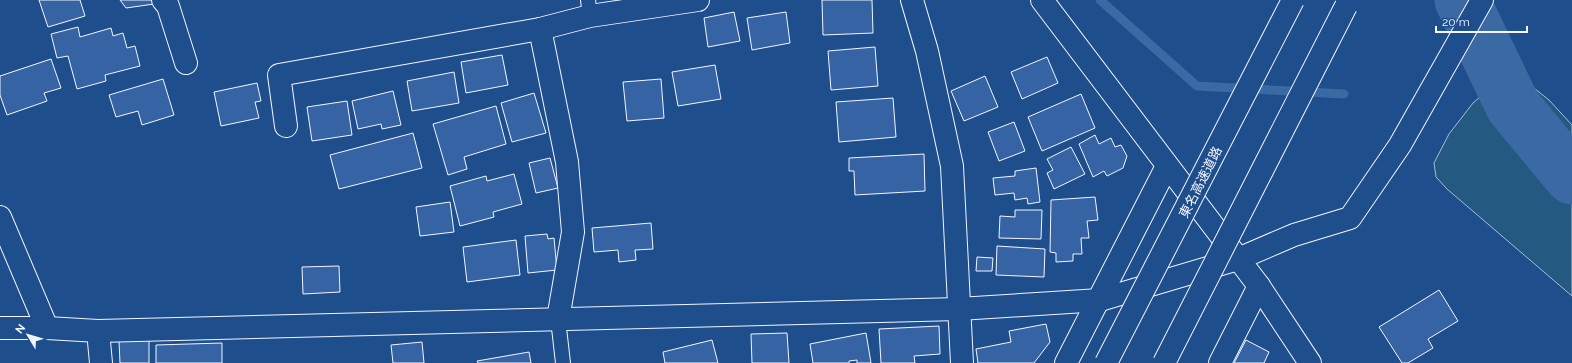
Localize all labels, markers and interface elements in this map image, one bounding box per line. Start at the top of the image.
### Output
scale bar [1436,8,1527,34]
text: 20 m [1442,15,1470,29]
street label: 東名高速道路 [1176,144,1225,220]
north arrow [8,315,48,355]
text: N [13,322,28,336]

